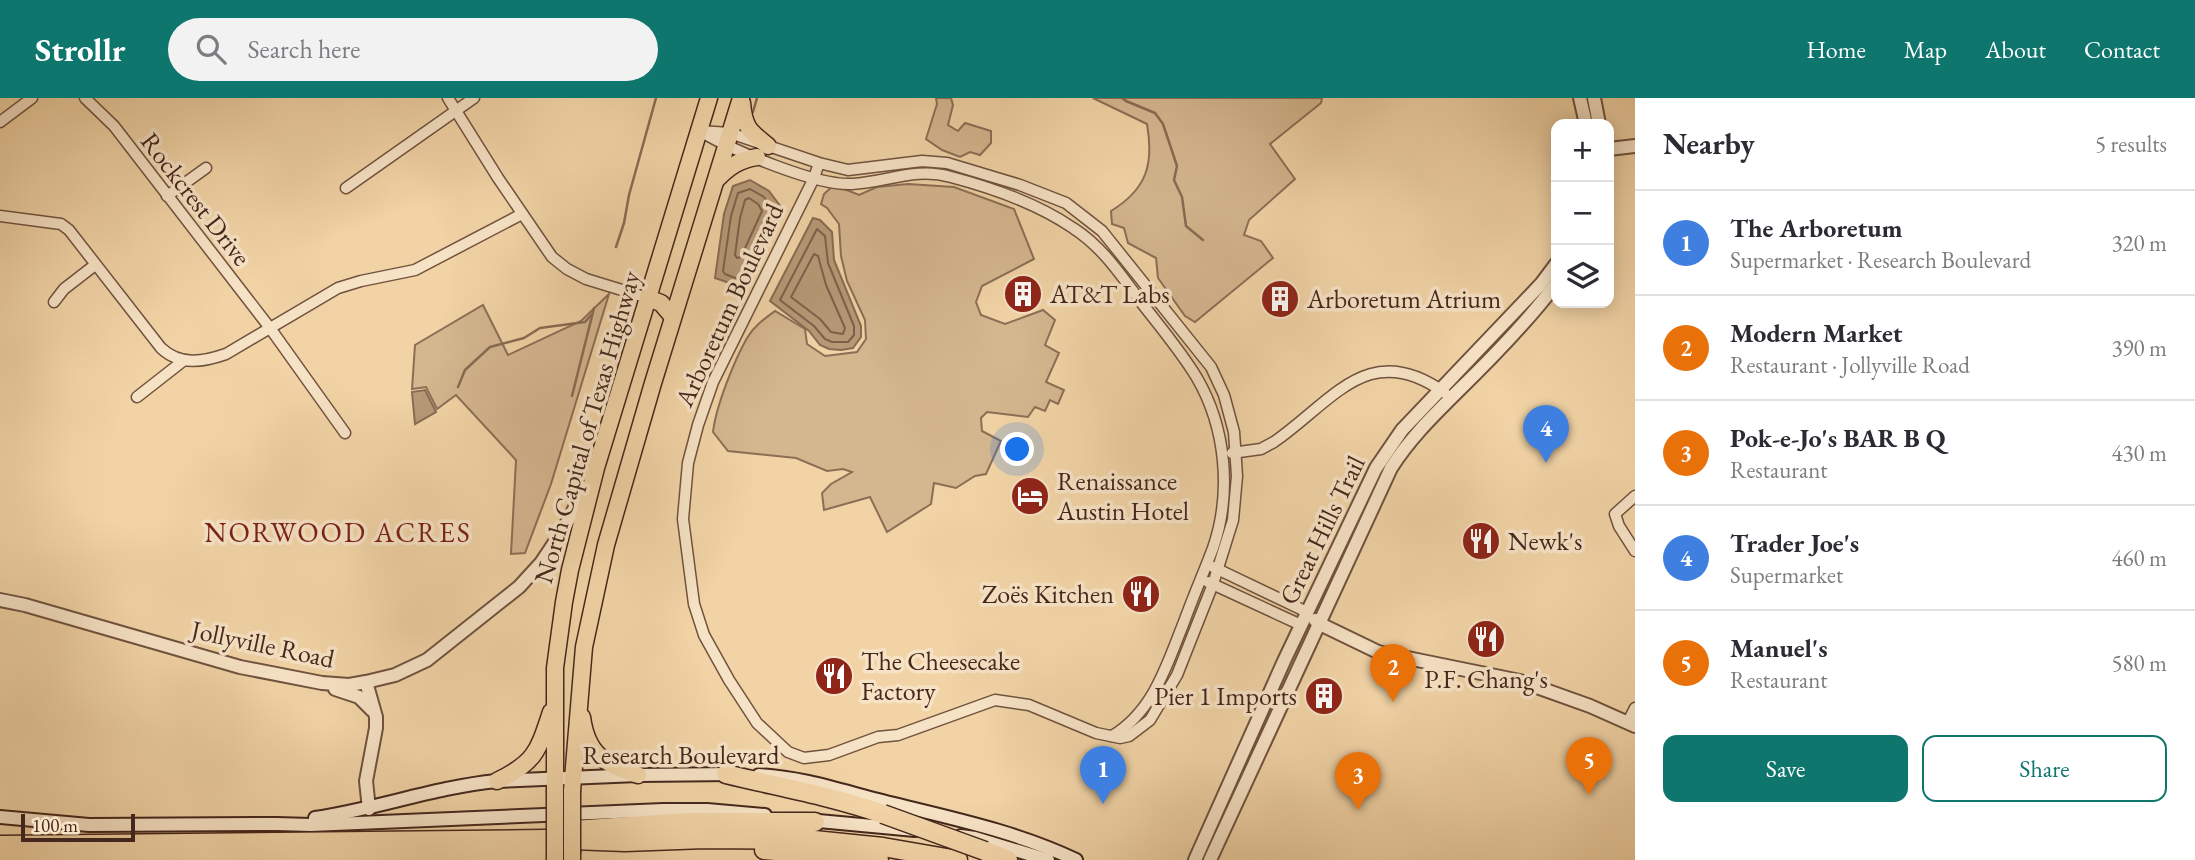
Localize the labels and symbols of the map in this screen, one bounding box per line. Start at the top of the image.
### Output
street label: Rockcrest Drive [133,125,259,273]
street label: Arboretum Boulevard [667,197,791,413]
street label: North Capital of Texas Highway [526,266,648,587]
building icon: AT&T Labs [1002,273,1044,315]
place label: AT&T Labs [1049,277,1170,311]
building icon: Arboretum Atrium [1259,278,1301,320]
place label: Arboretum Atrium [1306,282,1501,316]
pin: 4 [1523,405,1569,463]
your location [1000,432,1034,466]
street label: Great Hills Trail [1271,450,1373,610]
place label: Renaissance Austin Hotel [1056,464,1189,528]
hotel icon: Renaissance Austin Hotel [1009,475,1051,517]
district label: NORWOOD ACRES [204,514,472,550]
restaurant icon: Newk's [1460,520,1502,562]
place label: Newk's [1508,524,1582,558]
restaurant icon: Zoës Kitchen [1120,573,1162,615]
place label: Zoës Kitchen [982,577,1114,611]
street label: Jollyville Road [187,612,338,676]
restaurant icon: P.F. Chang's [1465,618,1507,660]
place label: The Cheesecake Factory [861,644,1020,708]
pin: 2 [1370,644,1416,702]
restaurant icon: The Cheesecake Factory [813,655,855,697]
place label: P.F. Chang's [1424,662,1548,696]
building icon: Pier 1 Imports [1303,675,1345,717]
place label: Pier 1 Imports [1154,679,1297,713]
pin: 5 [1566,737,1612,795]
street label: Research Boulevard [583,738,780,772]
pin: 1 [1080,746,1126,804]
pin: 3 [1335,752,1381,810]
scale bar [21,811,135,843]

